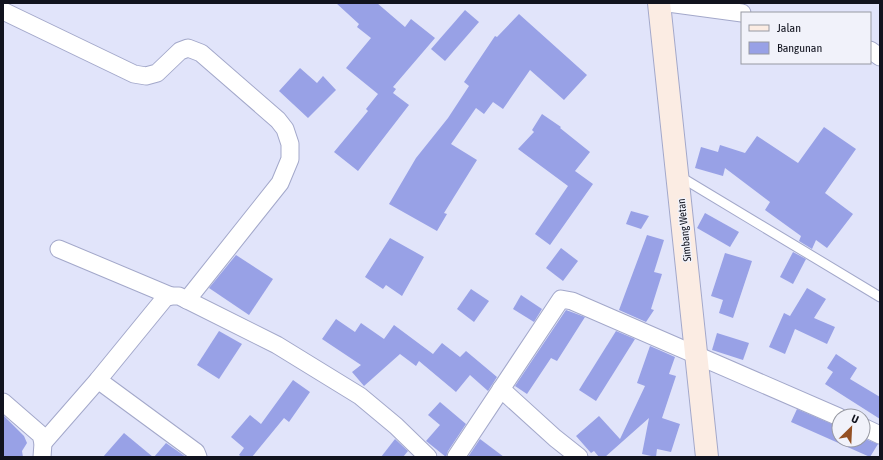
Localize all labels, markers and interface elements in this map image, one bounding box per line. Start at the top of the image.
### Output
legend [741,12,871,64]
text: Jalan [777,21,801,35]
text: Bangunan [777,41,822,55]
street label: Simbang Wetan [675,198,693,262]
north arrow [831,408,871,448]
text: U [850,412,860,426]

